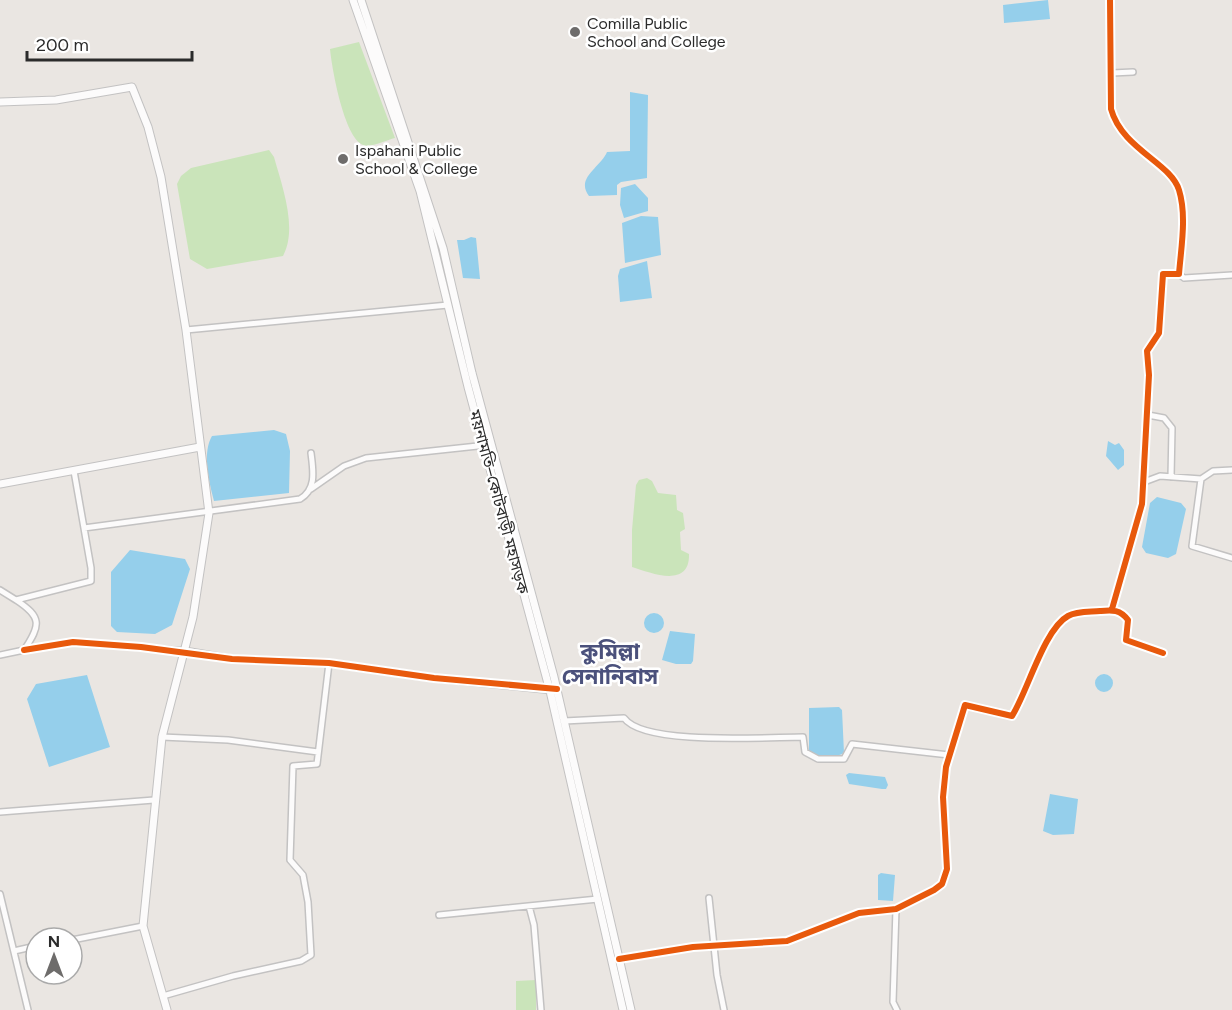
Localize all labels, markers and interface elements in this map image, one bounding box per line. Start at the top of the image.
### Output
place label: Comilla Public School and College [587,14,726,51]
scale bar [27,24,192,62]
marker: Comilla Public School and College [568,25,582,39]
text: 200 m [36,34,89,56]
place label: Ispahani Public School & College [355,141,478,178]
marker: Ispahani Public School & College [336,152,350,166]
street label: ময়নামতি–কোটবাড়ী মহাসড়ক [465,407,533,597]
district label: কুমিল্লা সেনানিবাস [562,638,659,690]
north arrow [24,926,84,986]
text: N [48,932,60,951]

